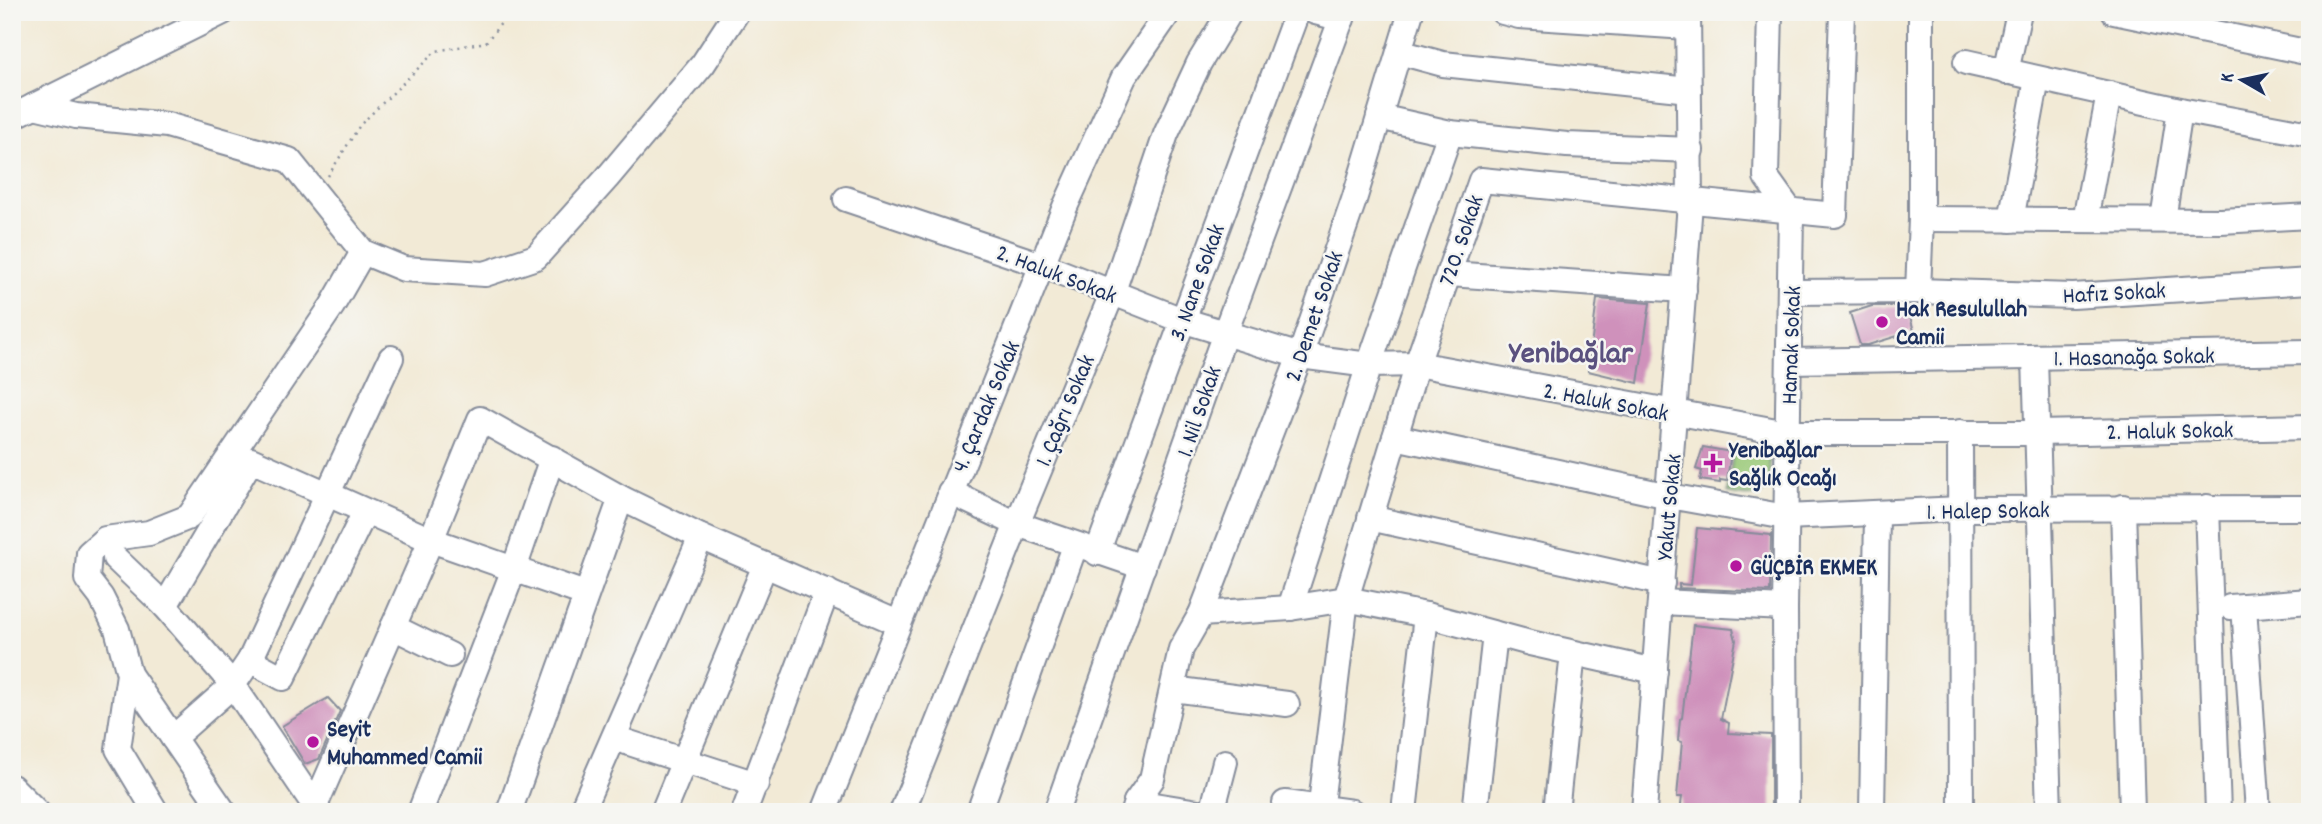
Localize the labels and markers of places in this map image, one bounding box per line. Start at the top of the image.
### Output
place label: Hak Resulullah Camii [1896,294,2027,356]
marker: Hak Resulullah Camii [1874,314,1890,330]
place label: Yenibağlar Sağlık Ocağı [1728,435,1836,497]
marker: Yenibağlar Sağlık Ocağı [1703,453,1723,473]
place label: GÜÇBİR EKMEK [1750,552,1877,586]
marker: GÜÇBİR EKMEK [1728,558,1744,574]
place label: Seyit Muhammed Camii [327,714,483,776]
marker: Seyit Muhammed Camii [305,734,321,750]

